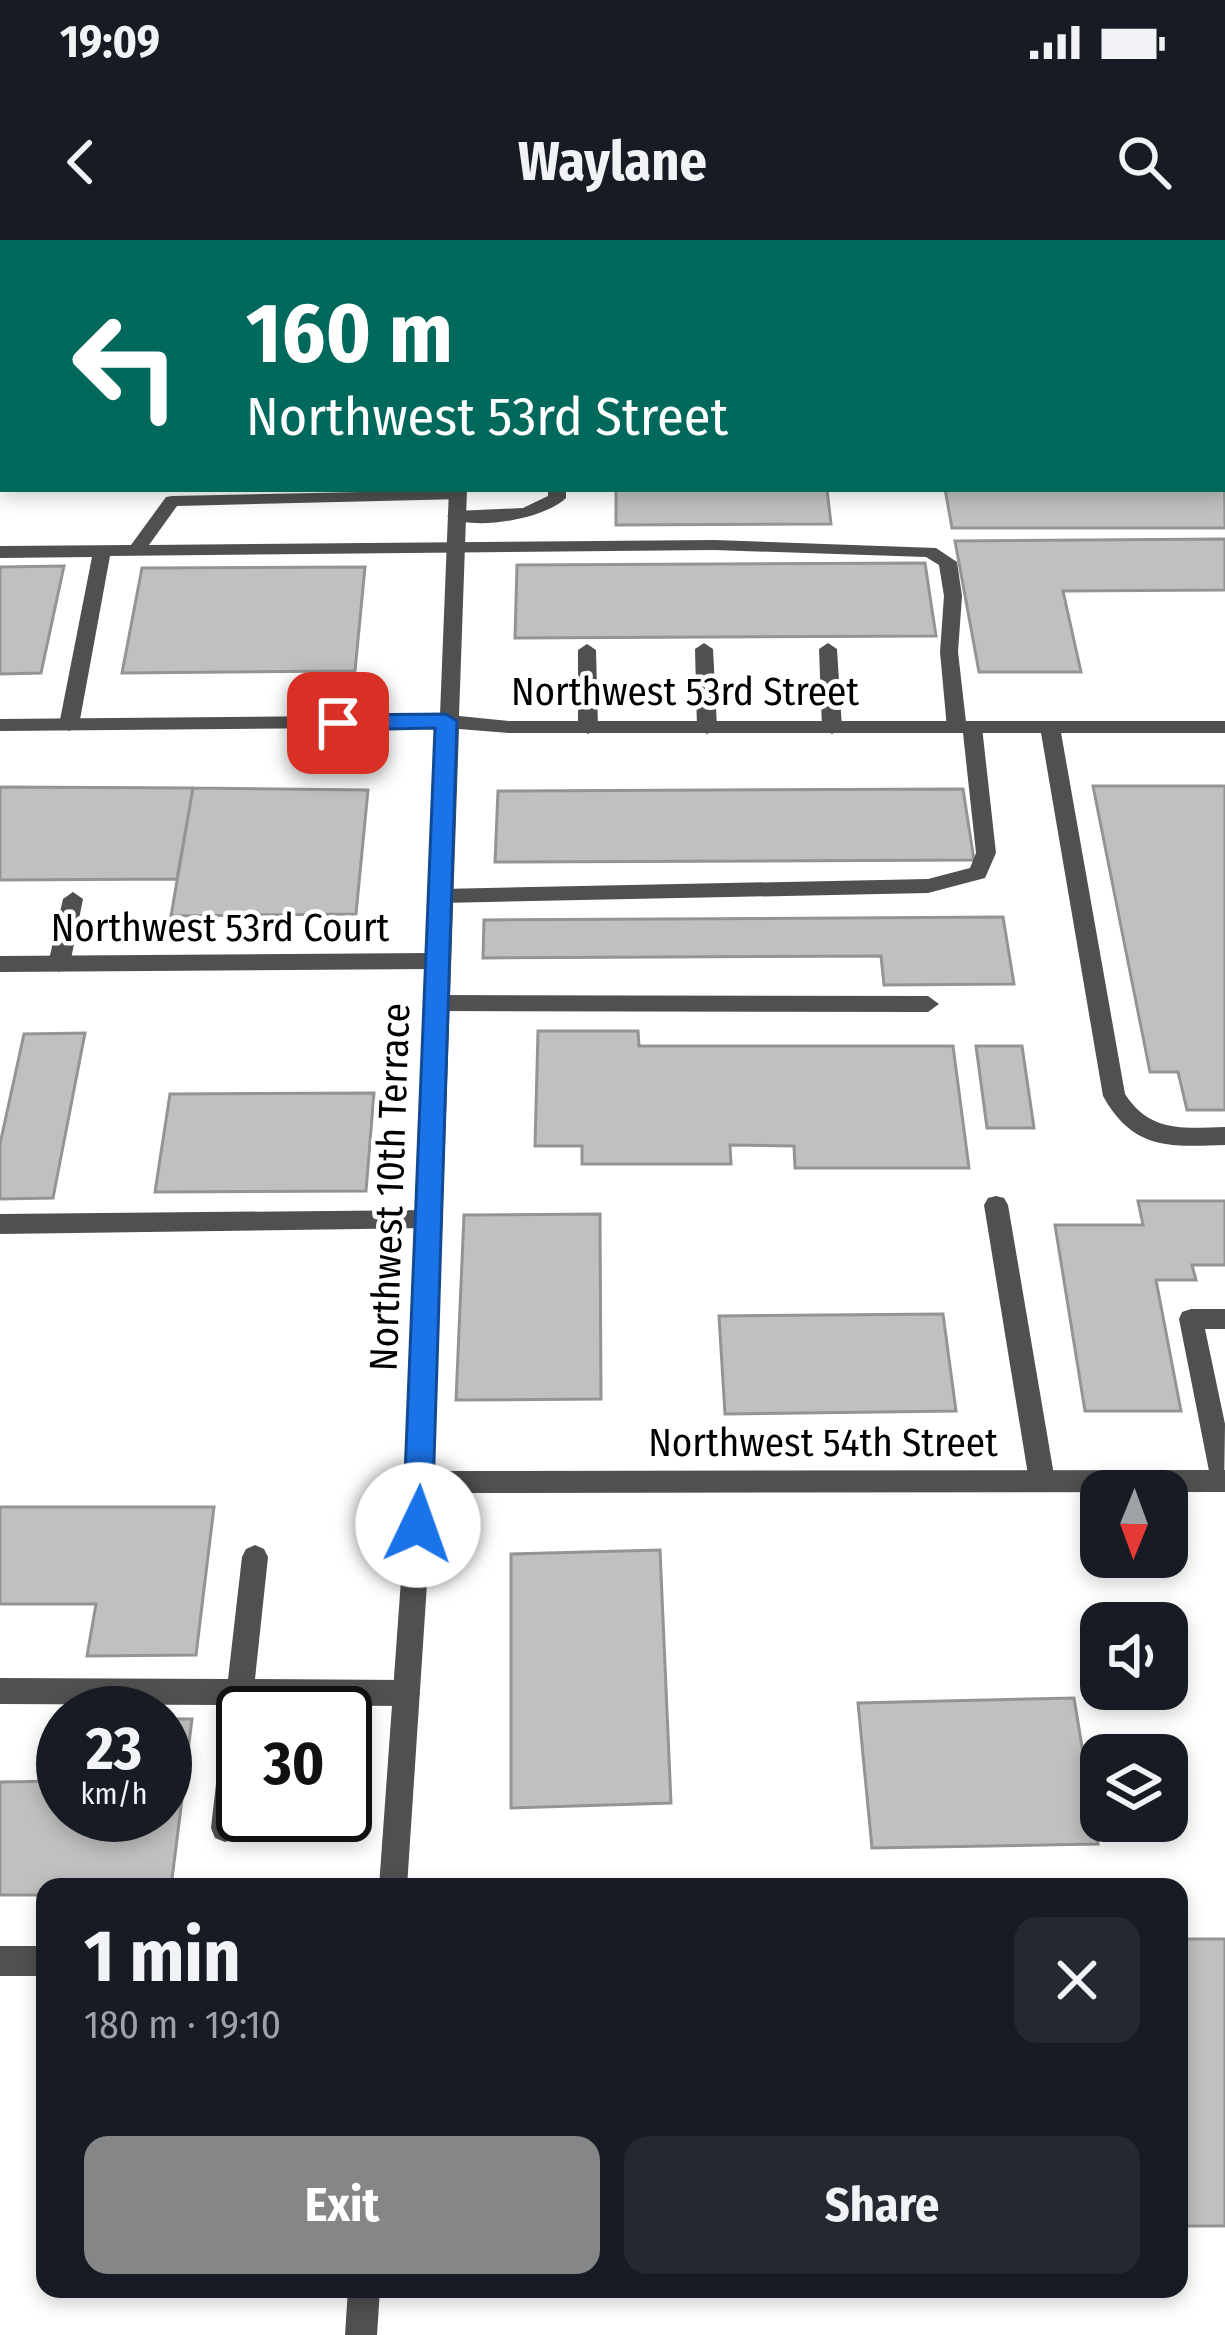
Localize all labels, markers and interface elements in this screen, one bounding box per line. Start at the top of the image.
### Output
text: 19:09 [60,15,160,69]
icon: back [48,129,114,195]
icon: search [1111,129,1177,195]
text: Waylane [518,130,707,194]
text: 160 m [246,283,453,384]
icon: left [48,288,204,444]
text: Northwest 53rd Street [246,385,728,449]
street label: Northwest 53rd Street [511,669,859,715]
pin [287,672,389,774]
icon: arrive [305,690,371,756]
street label: Northwest 53rd Court [51,905,390,951]
street label: Northwest 10th Terrace [361,1002,419,1372]
street label: Northwest 54th Street [648,1420,998,1466]
position arrow [355,1462,481,1588]
north arrow [1080,1470,1188,1578]
map controls [1080,1470,1188,1842]
button: sound [1080,1602,1188,1710]
speed limit sign: 30 [216,1686,372,1842]
text: 23 [86,1713,142,1785]
button: layers [1080,1734,1188,1842]
text: km/h [81,1776,147,1812]
text: 1 min [84,1914,241,2000]
button: close [1014,1917,1140,2043]
text: 180 m · 19:10 [84,2002,281,2048]
button: Exit [84,2136,600,2274]
button: Share [624,2136,1140,2274]

